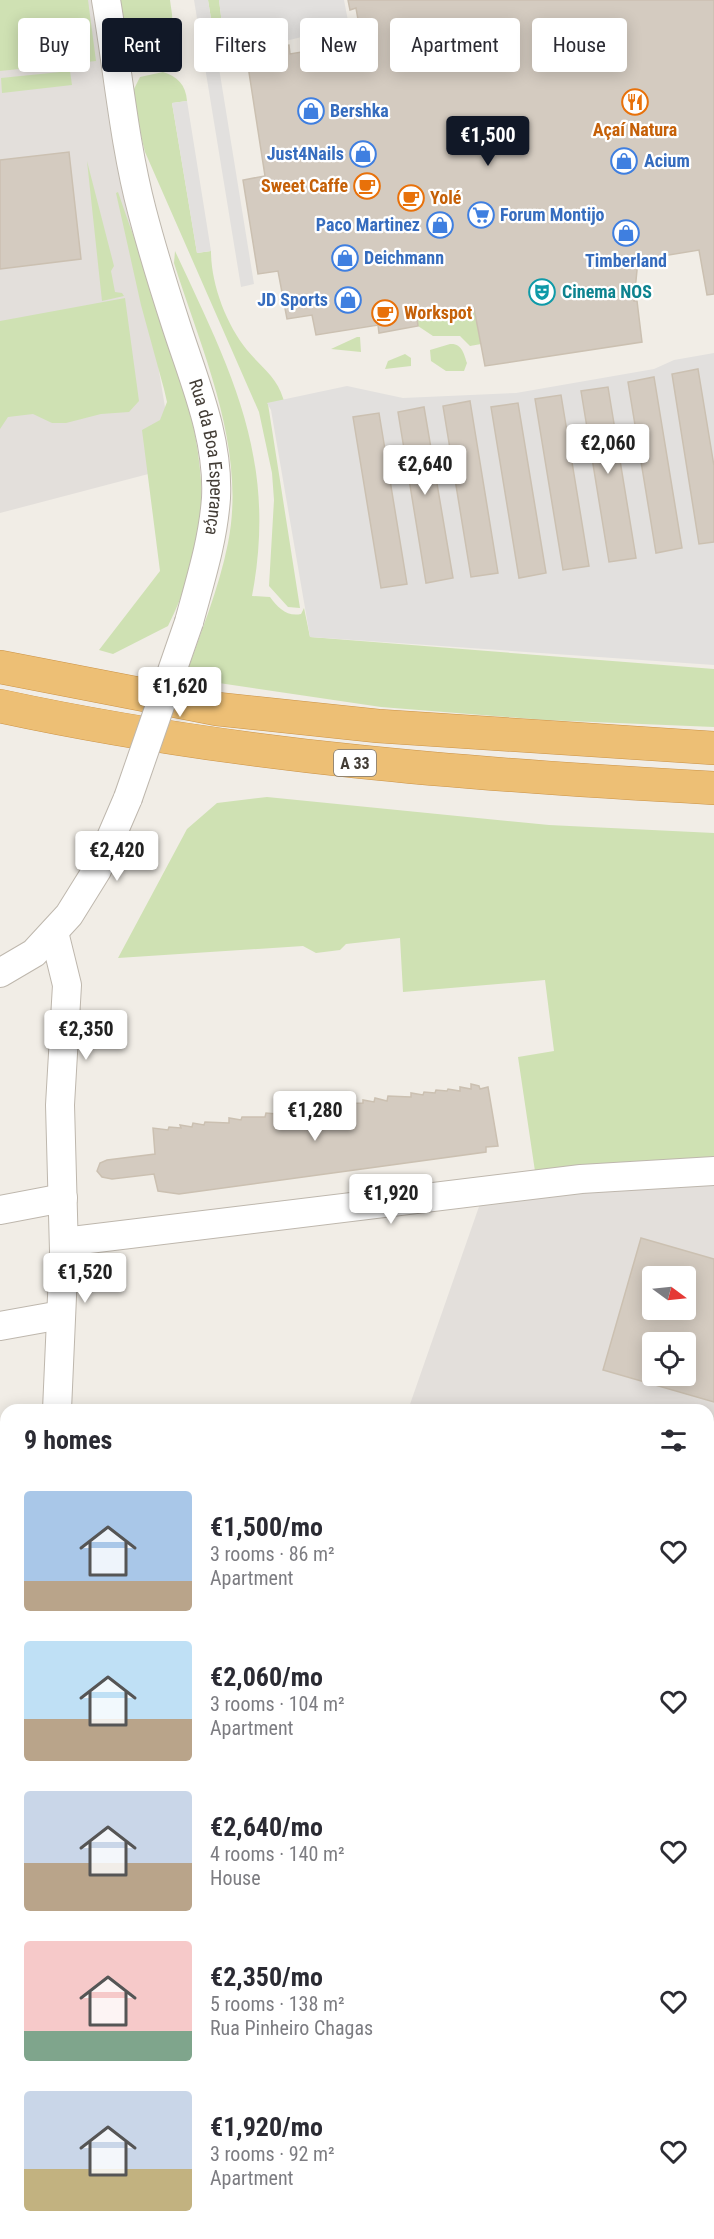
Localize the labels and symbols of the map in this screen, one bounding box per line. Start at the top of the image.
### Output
restaurant icon: Açaí Natura [620,87,650,117]
shop icon: Bershka [296,96,326,126]
place label: Bershka [330,100,389,121]
pin: €1,500 [439,116,537,167]
place label: Açaí Natura [593,119,677,140]
shop icon: Just4Nails [348,139,378,169]
place label: Just4Nails [267,143,344,164]
shop icon: Acium [609,146,639,176]
place label: Acium [644,150,690,171]
cafe icon: Sweet Caffe [352,171,382,201]
place label: Sweet Caffe [261,175,348,196]
cafe icon: Yolé [396,183,426,213]
place label: Yolé [430,187,462,208]
supermarket icon: Forum Montijo [466,200,496,230]
place label: Forum Montijo [500,204,605,225]
shop icon: Paco Martinez [425,210,455,240]
place label: Paco Martinez [316,214,420,235]
shop icon: Timberland [611,218,641,248]
shop icon: Deichmann [330,243,360,273]
place label: Deichmann [364,247,444,268]
place label: Timberland [585,250,667,271]
theatre icon: Cinema NOS [527,277,557,307]
place label: Cinema NOS [562,281,652,302]
shop icon: JD Sports [333,285,363,315]
place label: JD Sports [257,289,328,310]
cafe icon: Workspot [370,298,400,328]
place label: Workspot [404,302,473,323]
street label: Rua da Boa Esperança [185,376,227,537]
pin: €2,060 [559,424,657,475]
pin: €2,640 [376,445,474,496]
pin: €1,620 [131,667,229,718]
road number: A 33 [334,750,376,776]
pin: €2,420 [68,831,166,882]
pin: €2,350 [37,1010,135,1061]
pin: €1,280 [266,1091,364,1142]
pin: €1,920 [342,1174,440,1225]
pin: €1,520 [36,1253,134,1304]
north arrow [642,1266,696,1320]

